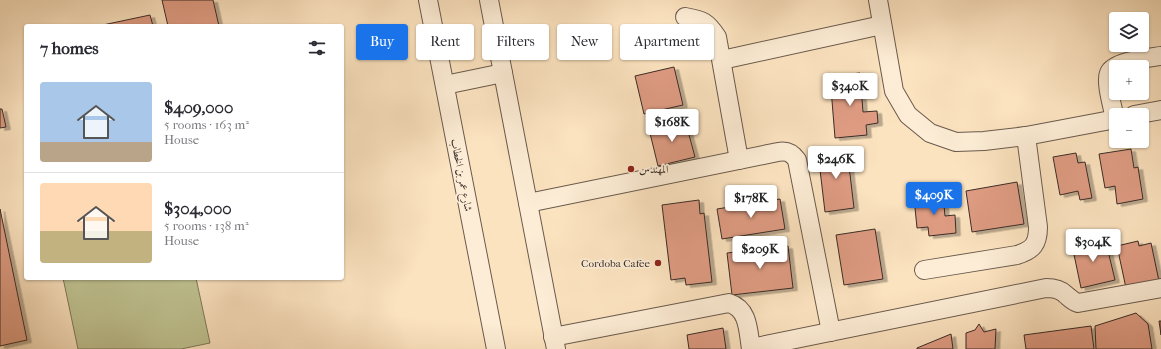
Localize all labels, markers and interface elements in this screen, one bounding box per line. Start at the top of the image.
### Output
map controls [1109,12,1149,148]
button: layers [1109,12,1149,52]
chip: Buy [356,24,408,60]
chip: Rent [416,24,474,60]
chip: Filters [482,24,549,60]
chip: New [557,24,612,60]
chip: Apartment [620,24,714,60]
icon: filters [306,37,328,59]
text: 7 homes [40,38,99,58]
button: + [1109,60,1149,100]
pin: $340K [822,73,878,107]
text: $340K [832,78,868,93]
text: $409,000 [164,97,233,117]
icon: home [72,98,120,146]
button: − [1109,108,1149,148]
pin: $168K [644,109,700,143]
text: $168K [655,114,689,129]
text: 5 rooms · 163 m² [164,117,249,132]
text: House [164,132,199,147]
street label: شارع عمر بن الخطاب [445,138,475,213]
pin: $246K [808,146,864,180]
text: $246K [817,151,855,166]
place label: المهندس [639,163,668,176]
marker: المهندس [626,164,636,174]
pin: $409K [906,182,962,216]
pin: $178K [723,185,779,219]
text: $409K [915,187,953,202]
text: $178K [734,190,768,205]
text: $304,000 [164,198,232,218]
icon: home [72,199,120,247]
text: 5 rooms · 138 m² [164,218,249,233]
pin: $304K [1065,229,1121,263]
text: House [164,233,199,248]
text: $304K [1075,234,1111,249]
pin: $209K [732,236,788,270]
text: $209K [741,241,779,256]
place label: Cordoba Cafee [581,257,651,270]
marker: Cordoba Cafee [653,258,663,268]

